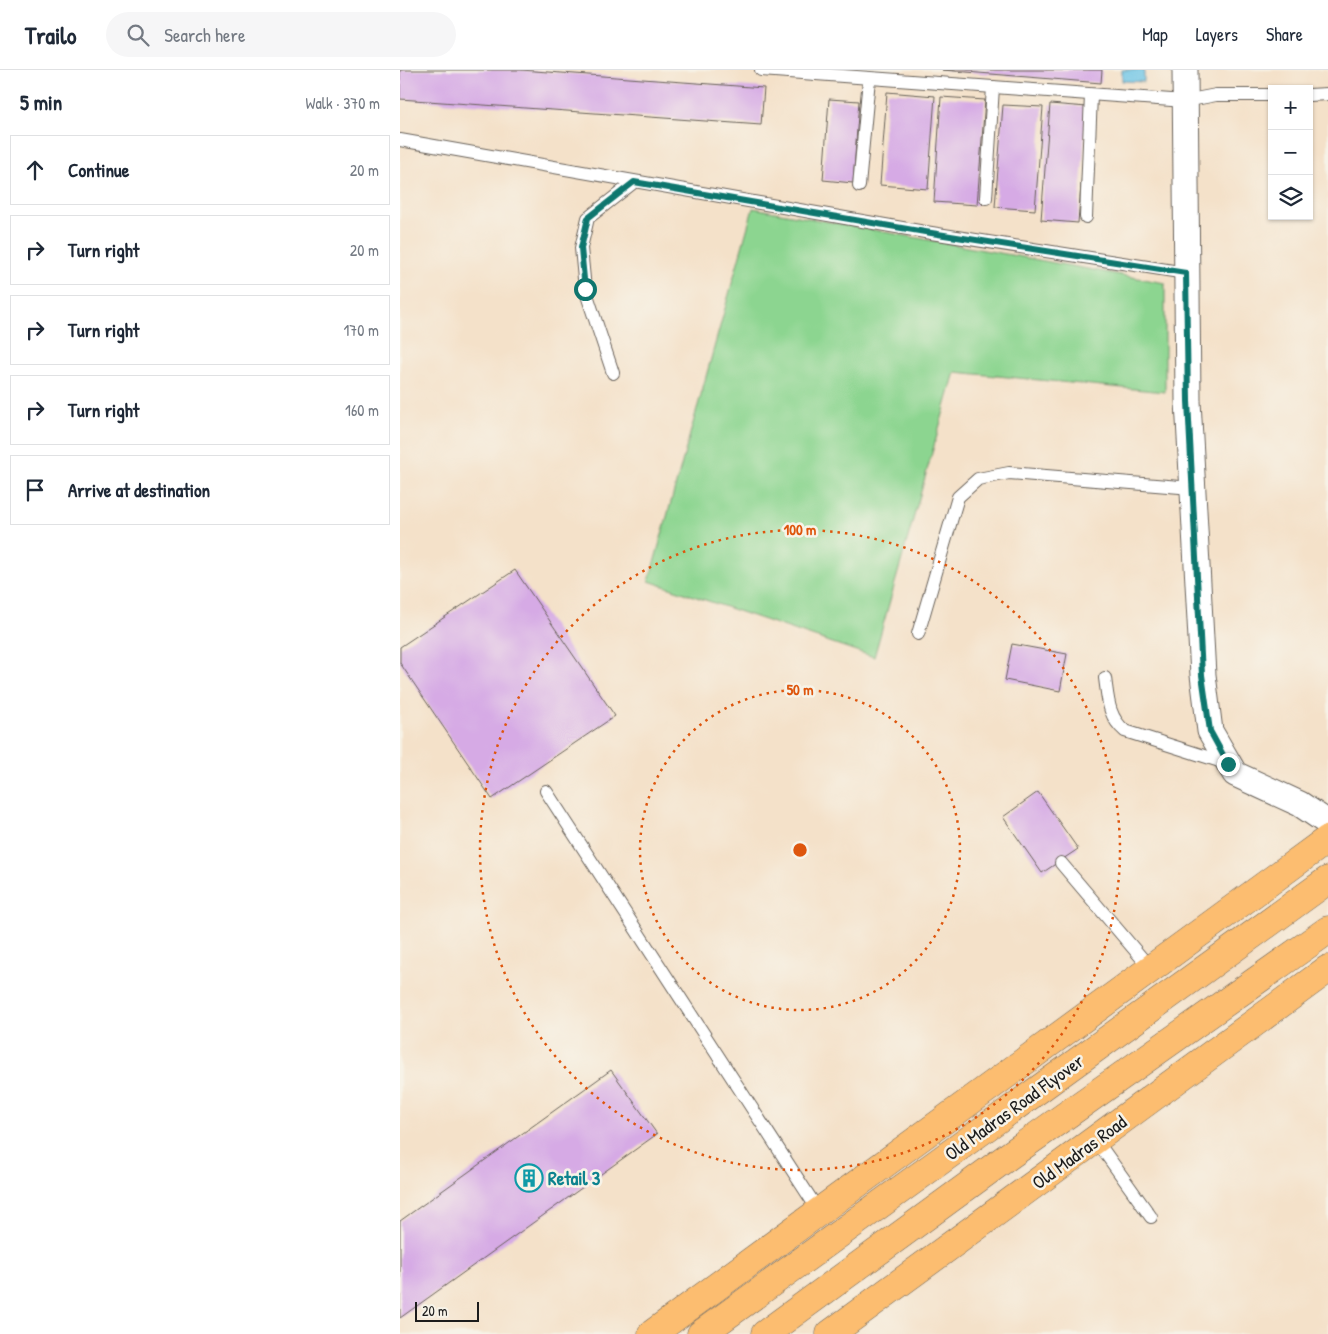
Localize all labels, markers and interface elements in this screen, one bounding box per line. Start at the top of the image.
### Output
search box [106,12,456,57]
text: Trailo [25,19,76,51]
icon: search [124,21,152,49]
text: Search here [164,22,246,48]
text: Map [1142,22,1168,47]
text: Layers [1196,22,1238,47]
text: Share [1266,22,1303,47]
map controls [1268,85,1313,220]
button: + [1268,85,1313,130]
text: 5 min [20,88,62,117]
text: Walk · 370 m [306,92,380,114]
button: − [1268,130,1313,175]
icon: ahead [21,156,49,184]
text: Continue [68,157,129,183]
text: 20 m [350,159,379,181]
button: layers [1268,175,1313,220]
icon: right [21,236,49,264]
text: Turn right [68,237,139,263]
text: 20 m [350,239,379,261]
route start [574,278,597,301]
icon: right [21,316,49,344]
text: Turn right [68,317,139,343]
text: 170 m [344,319,379,341]
icon: right [21,396,49,424]
text: Turn right [68,397,139,423]
text: 160 m [345,399,379,421]
icon: arrive [21,476,49,504]
text: Arrive at destination [68,477,210,503]
text: 100 m [784,519,816,540]
text: 50 m [787,679,813,700]
route end [1217,753,1240,776]
centre of rings [791,841,809,859]
street label: Old Madras Road Flyover [940,1049,1088,1165]
street label: Old Madras Road [1027,1110,1131,1194]
building icon: Retail 3 [514,1163,544,1193]
place label: Retail 3 [548,1165,601,1191]
scale bar [415,1299,479,1322]
text: 20 m [422,1301,448,1320]

